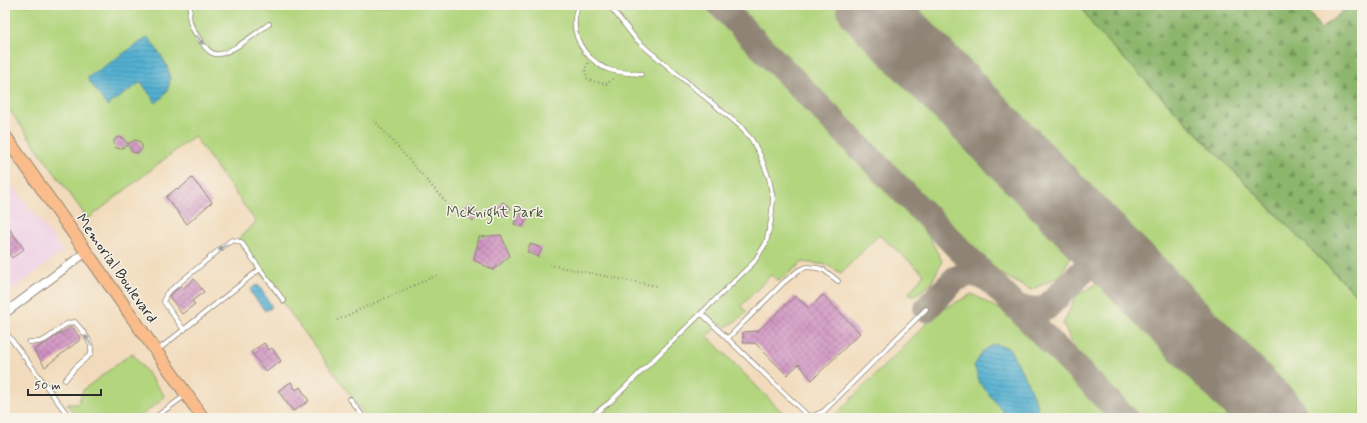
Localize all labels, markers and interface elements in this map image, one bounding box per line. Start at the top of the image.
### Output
one-way arrow [196,35,205,46]
park label: McKnight Park [447,203,544,224]
street label: Memorial Boulevard [71,210,161,327]
one-way arrow [218,242,229,251]
one-way arrow [84,335,92,345]
scale bar [28,371,101,397]
text: 50 m [34,378,61,394]

